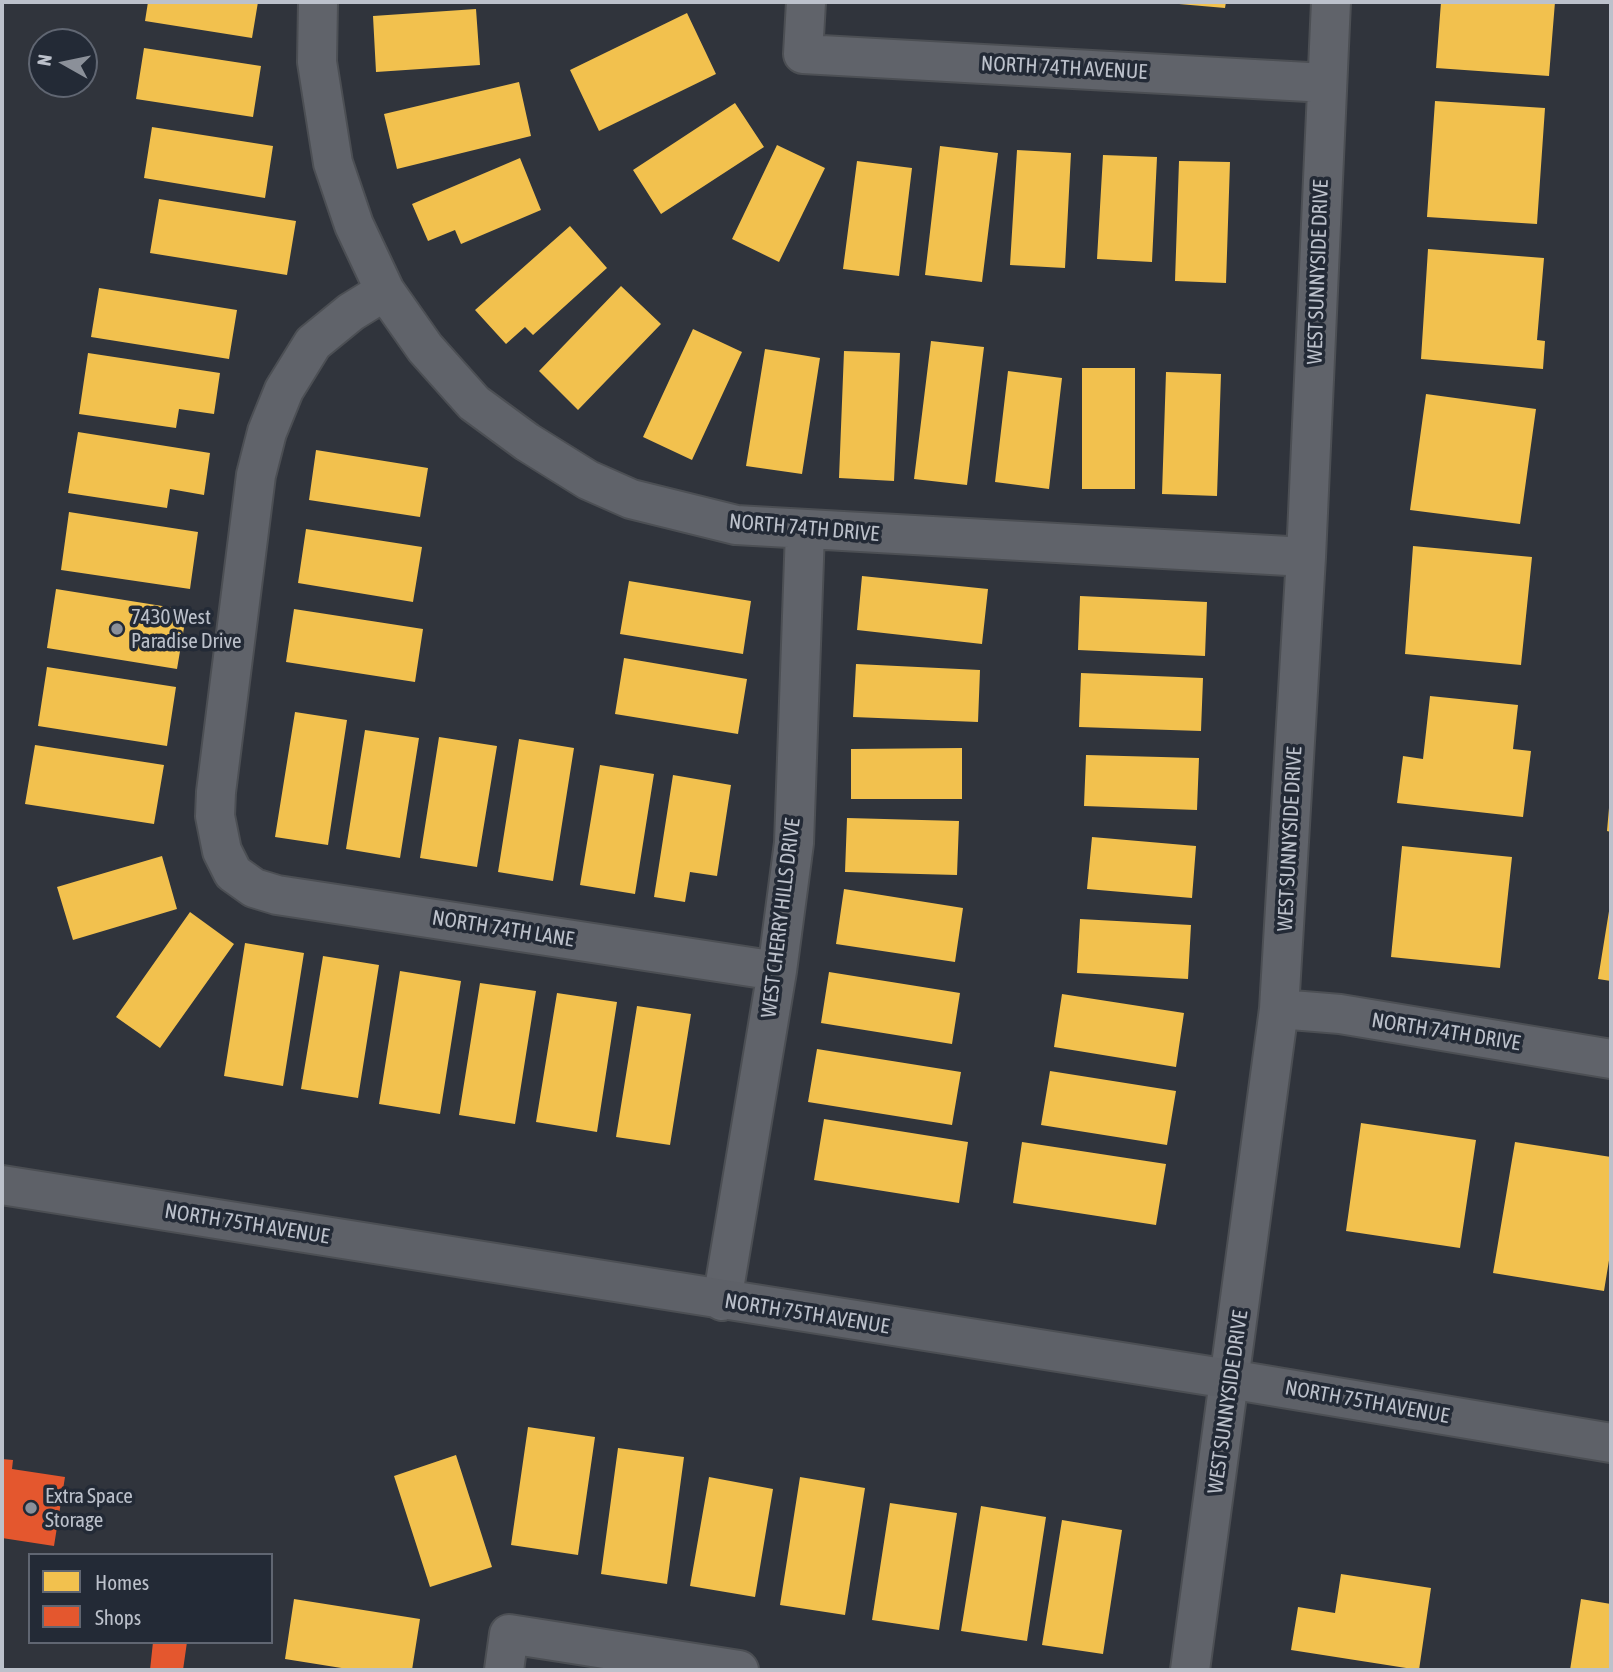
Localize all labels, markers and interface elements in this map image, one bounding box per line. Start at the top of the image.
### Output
north arrow [28,28,98,98]
street label: NORTH 74TH AVENUE [980,51,1148,85]
text: N [32,53,56,67]
street label: WEST SUNNYSIDE DRIVE [1302,179,1334,365]
street label: NORTH 74TH DRIVE [728,509,880,547]
place label: 7430 West Paradise Drive [131,604,242,654]
marker: 7430 West Paradise Drive [109,621,125,637]
street label: WEST SUNNYSIDE DRIVE [1273,746,1307,932]
street label: WEST CHERRY HILLS DRIVE [756,817,806,1019]
street label: NORTH 74TH LANE [430,905,576,953]
street label: NORTH 74TH DRIVE [1370,1008,1522,1056]
street label: NORTH 75TH AVENUE [163,1199,331,1249]
street label: NORTH 75TH AVENUE [723,1289,891,1339]
street label: WEST SUNNYSIDE DRIVE [1203,1309,1253,1495]
street label: NORTH 75TH AVENUE [1283,1375,1451,1429]
place label: Extra Space Storage [45,1483,133,1533]
marker: Extra Space Storage [23,1500,39,1516]
legend [28,1553,273,1644]
text: Homes [95,1570,149,1594]
text: Shops [95,1605,141,1629]

